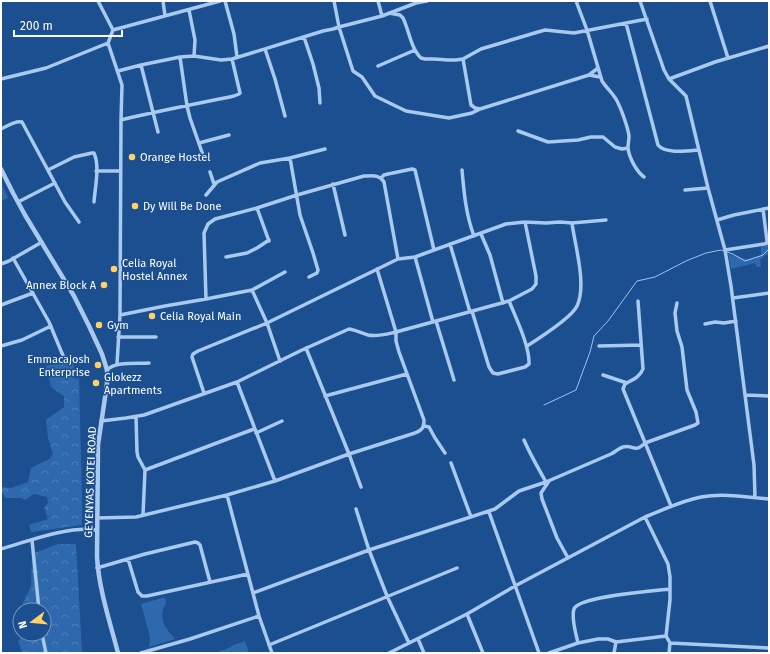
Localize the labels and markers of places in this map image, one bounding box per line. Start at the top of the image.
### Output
place label: Orange Hostel [140,151,210,164]
marker: Orange Hostel [127,152,137,162]
place label: Dy Will Be Done [143,200,222,213]
marker: Dy Will Be Done [130,201,140,211]
place label: Celia Royal Hostel Annex [122,257,188,283]
marker: Celia Royal Hostel Annex [109,264,119,274]
place label: Annex Block A [26,279,97,292]
marker: Annex Block A [99,280,109,290]
place label: Celia Royal Main [160,310,241,323]
marker: Celia Royal Main [147,311,157,321]
place label: Gym [107,319,129,332]
marker: Gym [94,320,104,330]
place label: Emmacajosh Enterprise [27,353,90,379]
marker: Emmacajosh Enterprise [93,360,103,370]
place label: Glokezz Apartments [104,371,162,397]
marker: Glokezz Apartments [91,378,101,388]

